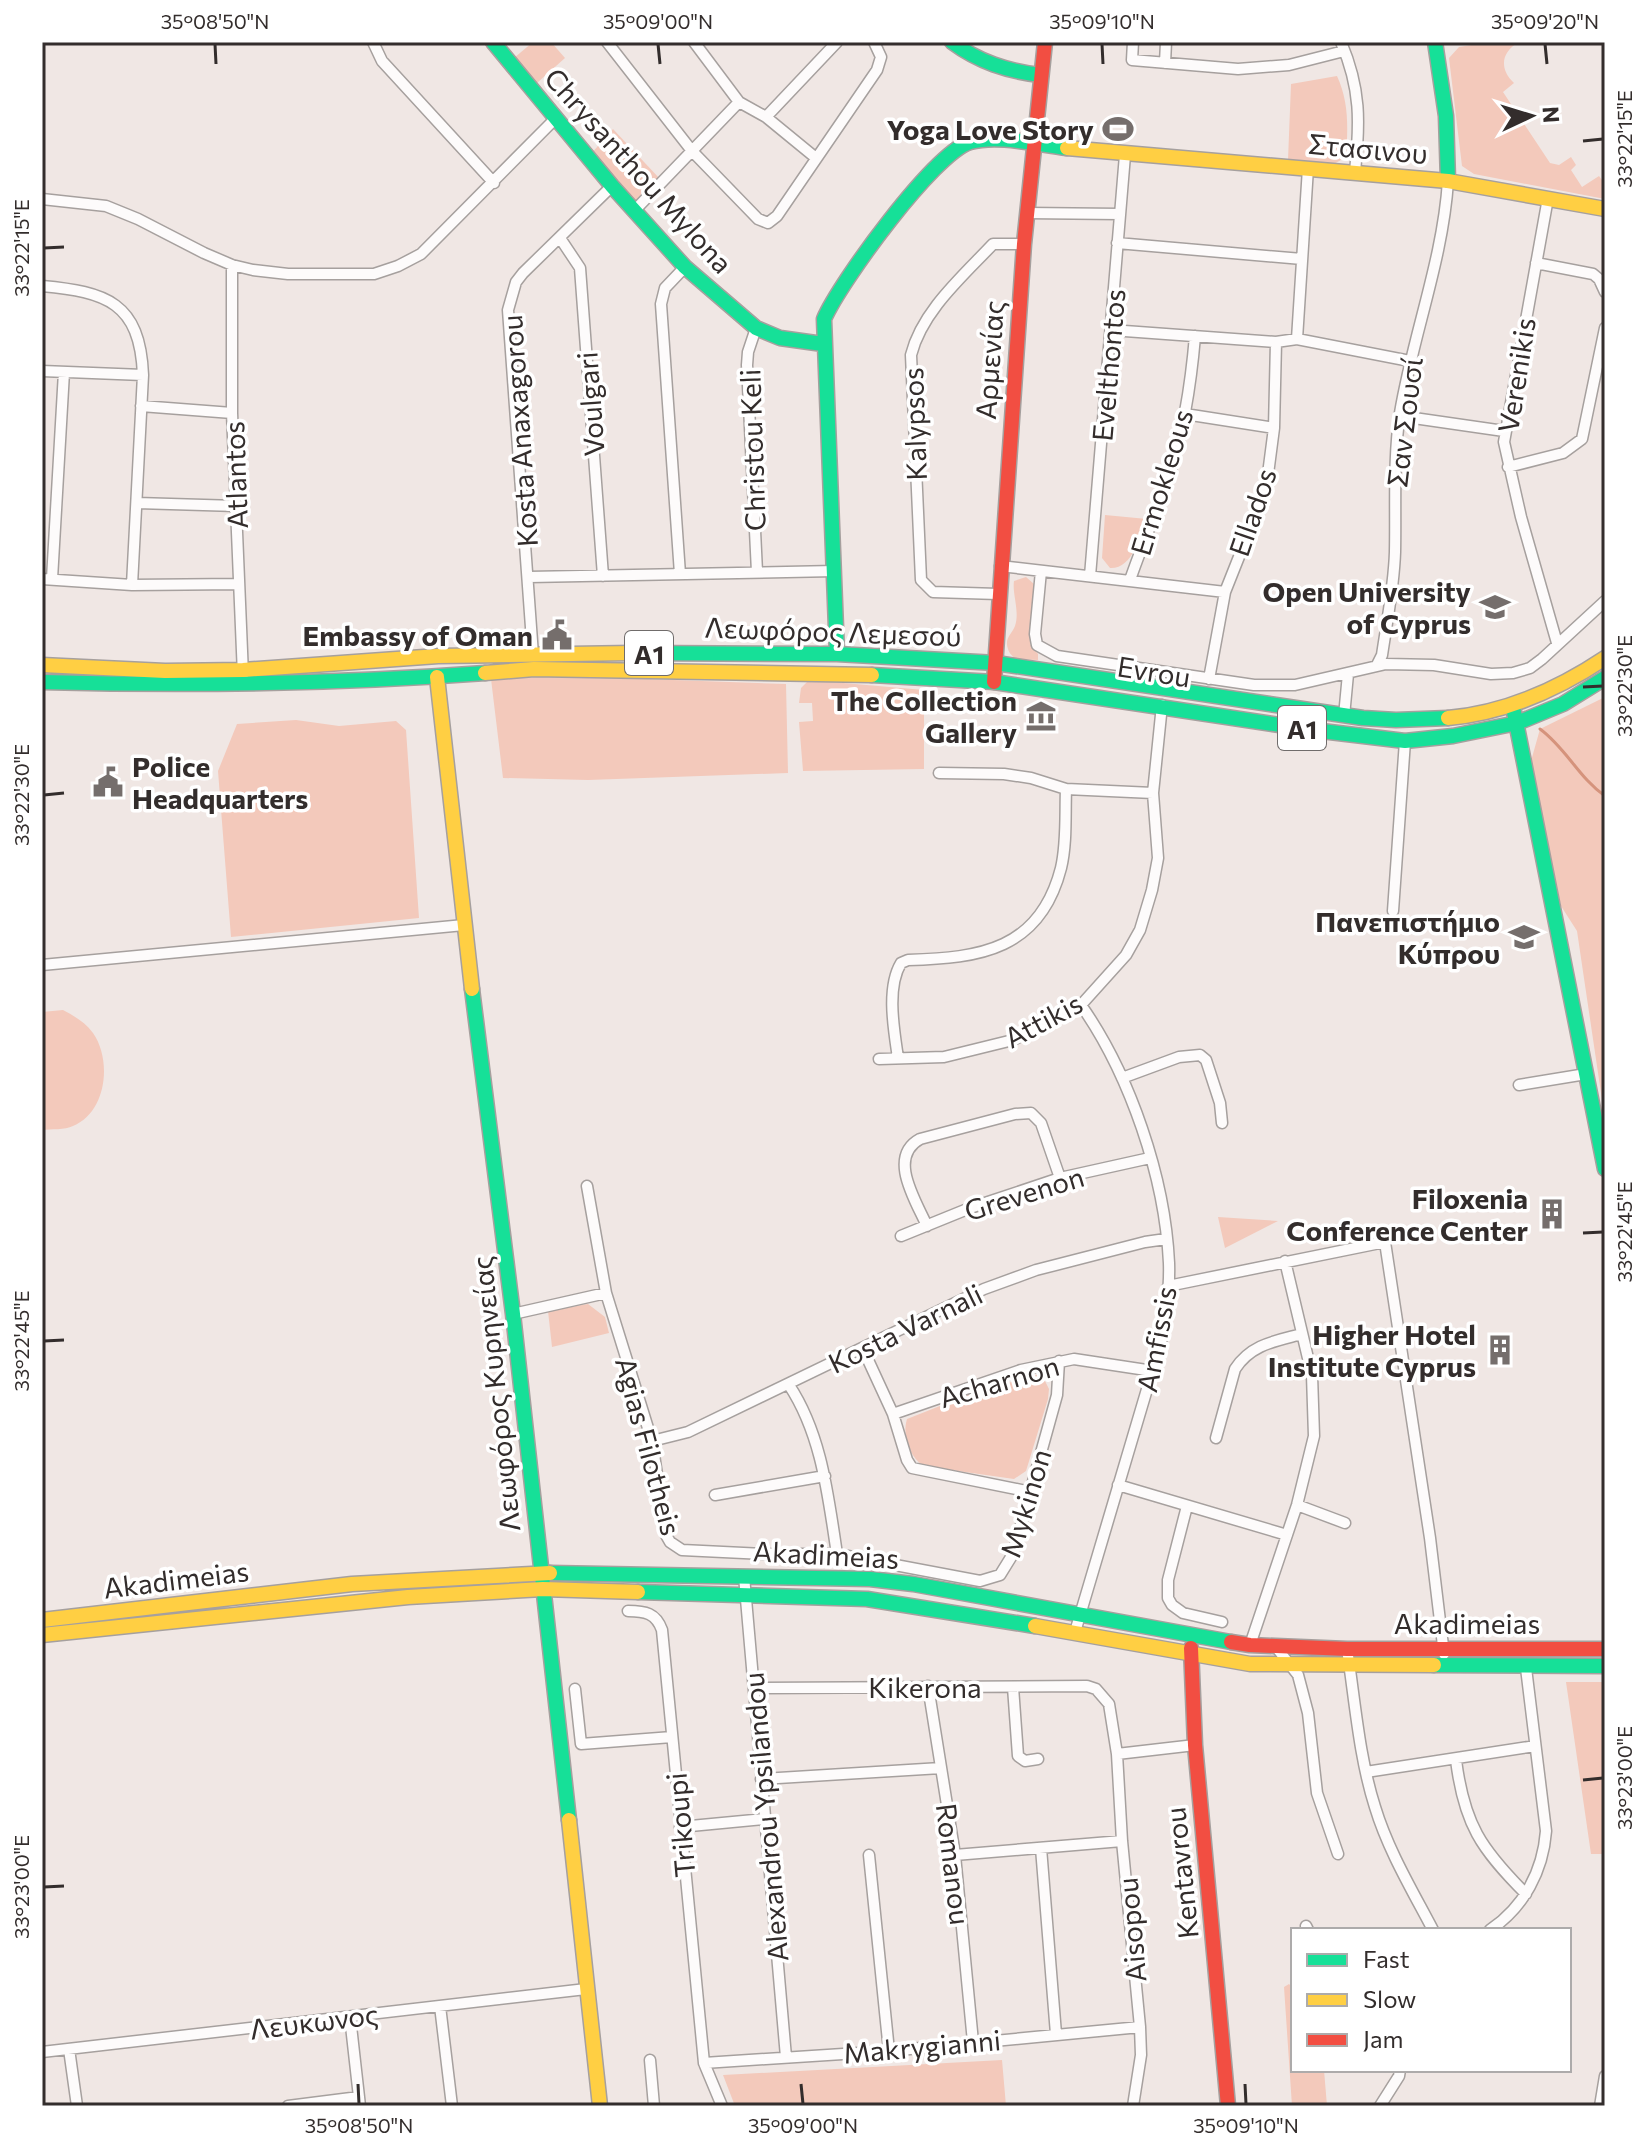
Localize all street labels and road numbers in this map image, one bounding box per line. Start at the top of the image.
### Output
street label: Chrysanthou Mylona [538,60,740,280]
street label: Στασινου [1307,126,1429,170]
street label: Evelthontos [1084,287,1132,443]
street label: Αρμενίας [968,299,1010,421]
street label: Kosta Anaxagorou [494,314,544,548]
street label: Verenikis [1490,315,1542,435]
street label: Voulgari [569,351,611,457]
street label: Σαν Σουσί [1379,355,1429,489]
street label: Kalypsos [895,367,933,481]
street label: Christou Keli [732,368,772,532]
street label: Ermokleous [1123,405,1199,559]
street label: Atlantos [216,420,254,530]
street label: Ellados [1221,464,1283,560]
street label: Λεωφόρος Λεμεσού [704,610,962,652]
road number: A1 [625,631,673,675]
street label: Evrou [1115,648,1193,694]
road number: A1 [1278,706,1326,750]
street label: Attikis [998,985,1088,1055]
street label: Grevenon [960,1159,1088,1227]
street label: Λεωφόρος Κυρηνείας [464,1254,526,1534]
street label: Kosta Varnali [823,1276,987,1380]
street label: Amfissis [1129,1283,1183,1395]
street label: Acharnon [935,1348,1063,1414]
street label: Agias Filotheis [609,1353,689,1539]
street label: Mykinon [992,1445,1058,1561]
street label: Akadimeias [752,1533,900,1575]
street label: Akadimeias [101,1553,251,1605]
street label: Akadimeias [1394,1606,1540,1640]
street label: Kikerona [868,1670,982,1704]
street label: Alexandrou Ypsilandou [735,1671,795,1963]
street label: Trikoupi [659,1771,701,1879]
street label: Romanou [930,1801,978,1927]
street label: Kentavrou [1157,1806,1205,1940]
street label: Aisopou [1109,1876,1153,1984]
street label: Λευκωνος [248,1996,380,2046]
street label: Makrygianni [842,2022,1002,2070]

